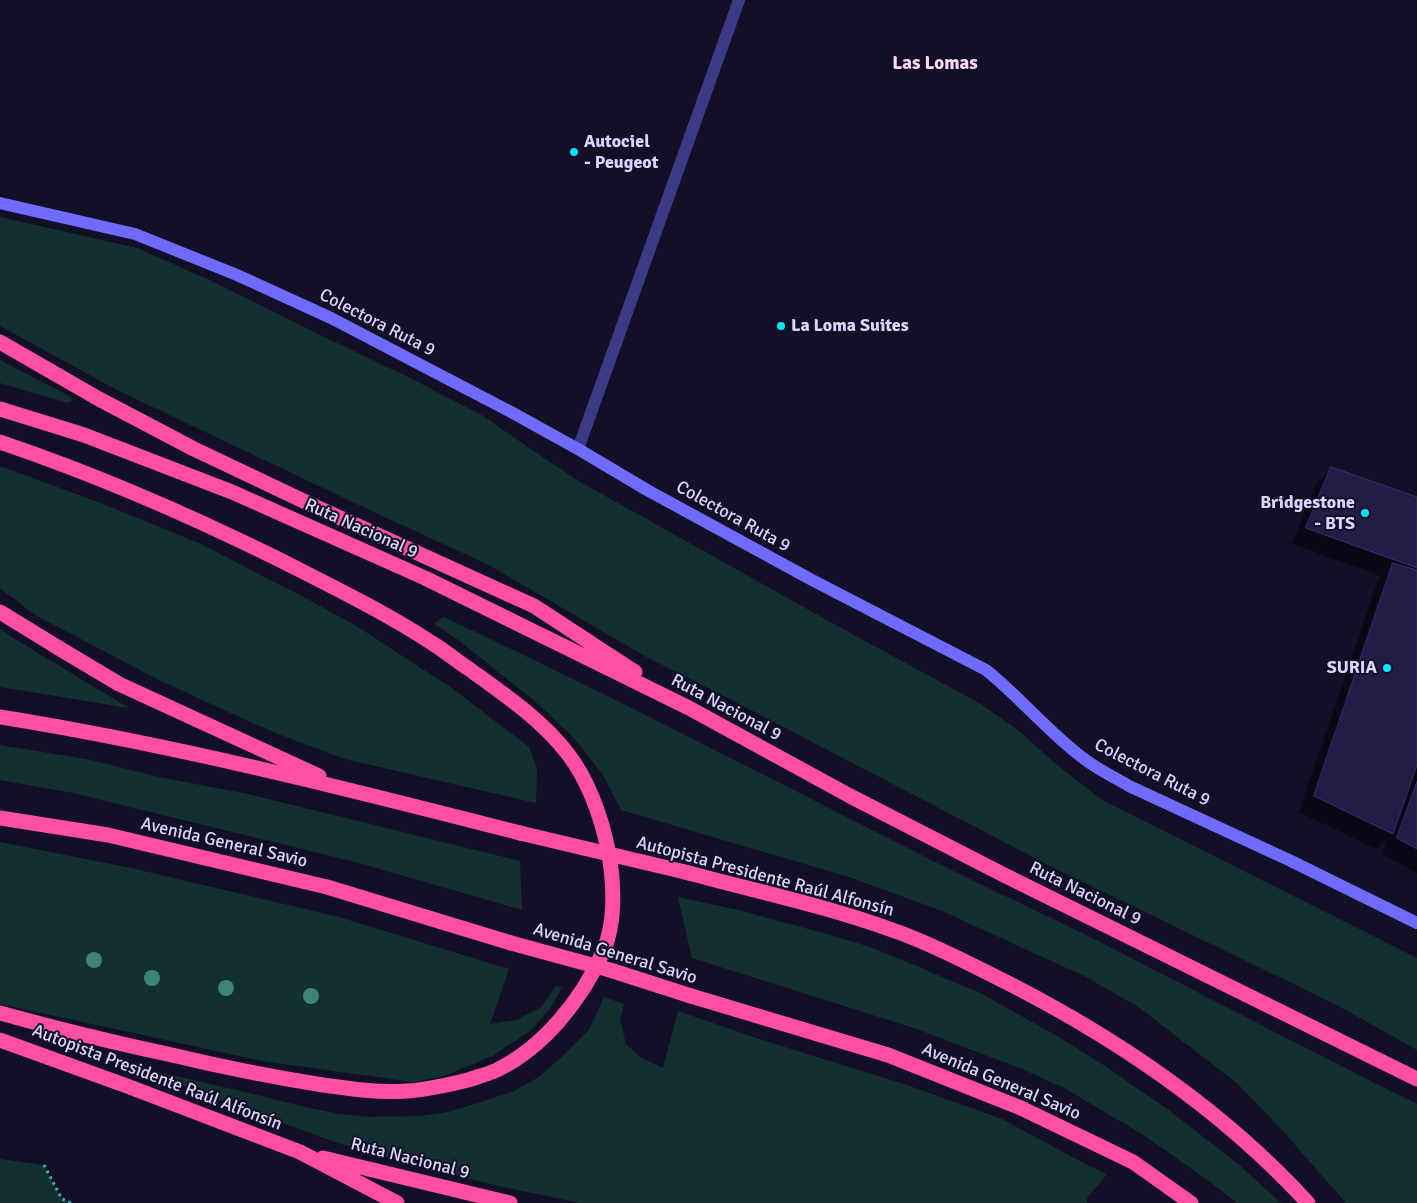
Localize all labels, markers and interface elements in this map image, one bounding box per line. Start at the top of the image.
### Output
district label: Las Lomas [892,53,978,75]
place label: Autociel - Peugeot [584,131,658,173]
marker: Autociel - Peugeot [568,146,580,158]
street label: Colectora Ruta 9 [315,285,439,361]
place label: La Loma Suites [791,315,909,337]
marker: La Loma Suites [775,320,787,332]
street label: Colectora Ruta 9 [672,477,794,557]
place label: Bridgestone - BTS [1260,492,1355,534]
street label: Ruta Nacional 9 [301,494,421,564]
marker: Bridgestone - BTS [1359,507,1371,519]
place label: SURIA [1327,657,1377,679]
marker: SURIA [1381,662,1393,674]
street label: Ruta Nacional 9 [667,670,785,746]
street label: Colectora Ruta 9 [1090,735,1214,811]
street label: Avenida General Savio [139,813,309,873]
street label: Autopista Presidente Raúl Alfonsín [634,832,896,922]
street label: Ruta Nacional 9 [1026,858,1144,930]
street label: Avenida General Savio [530,919,700,989]
street label: Autopista Presidente Raúl Alfonsín [29,1020,285,1136]
street label: Avenida General Savio [918,1039,1084,1125]
street label: Ruta Nacional 9 [348,1134,472,1184]

